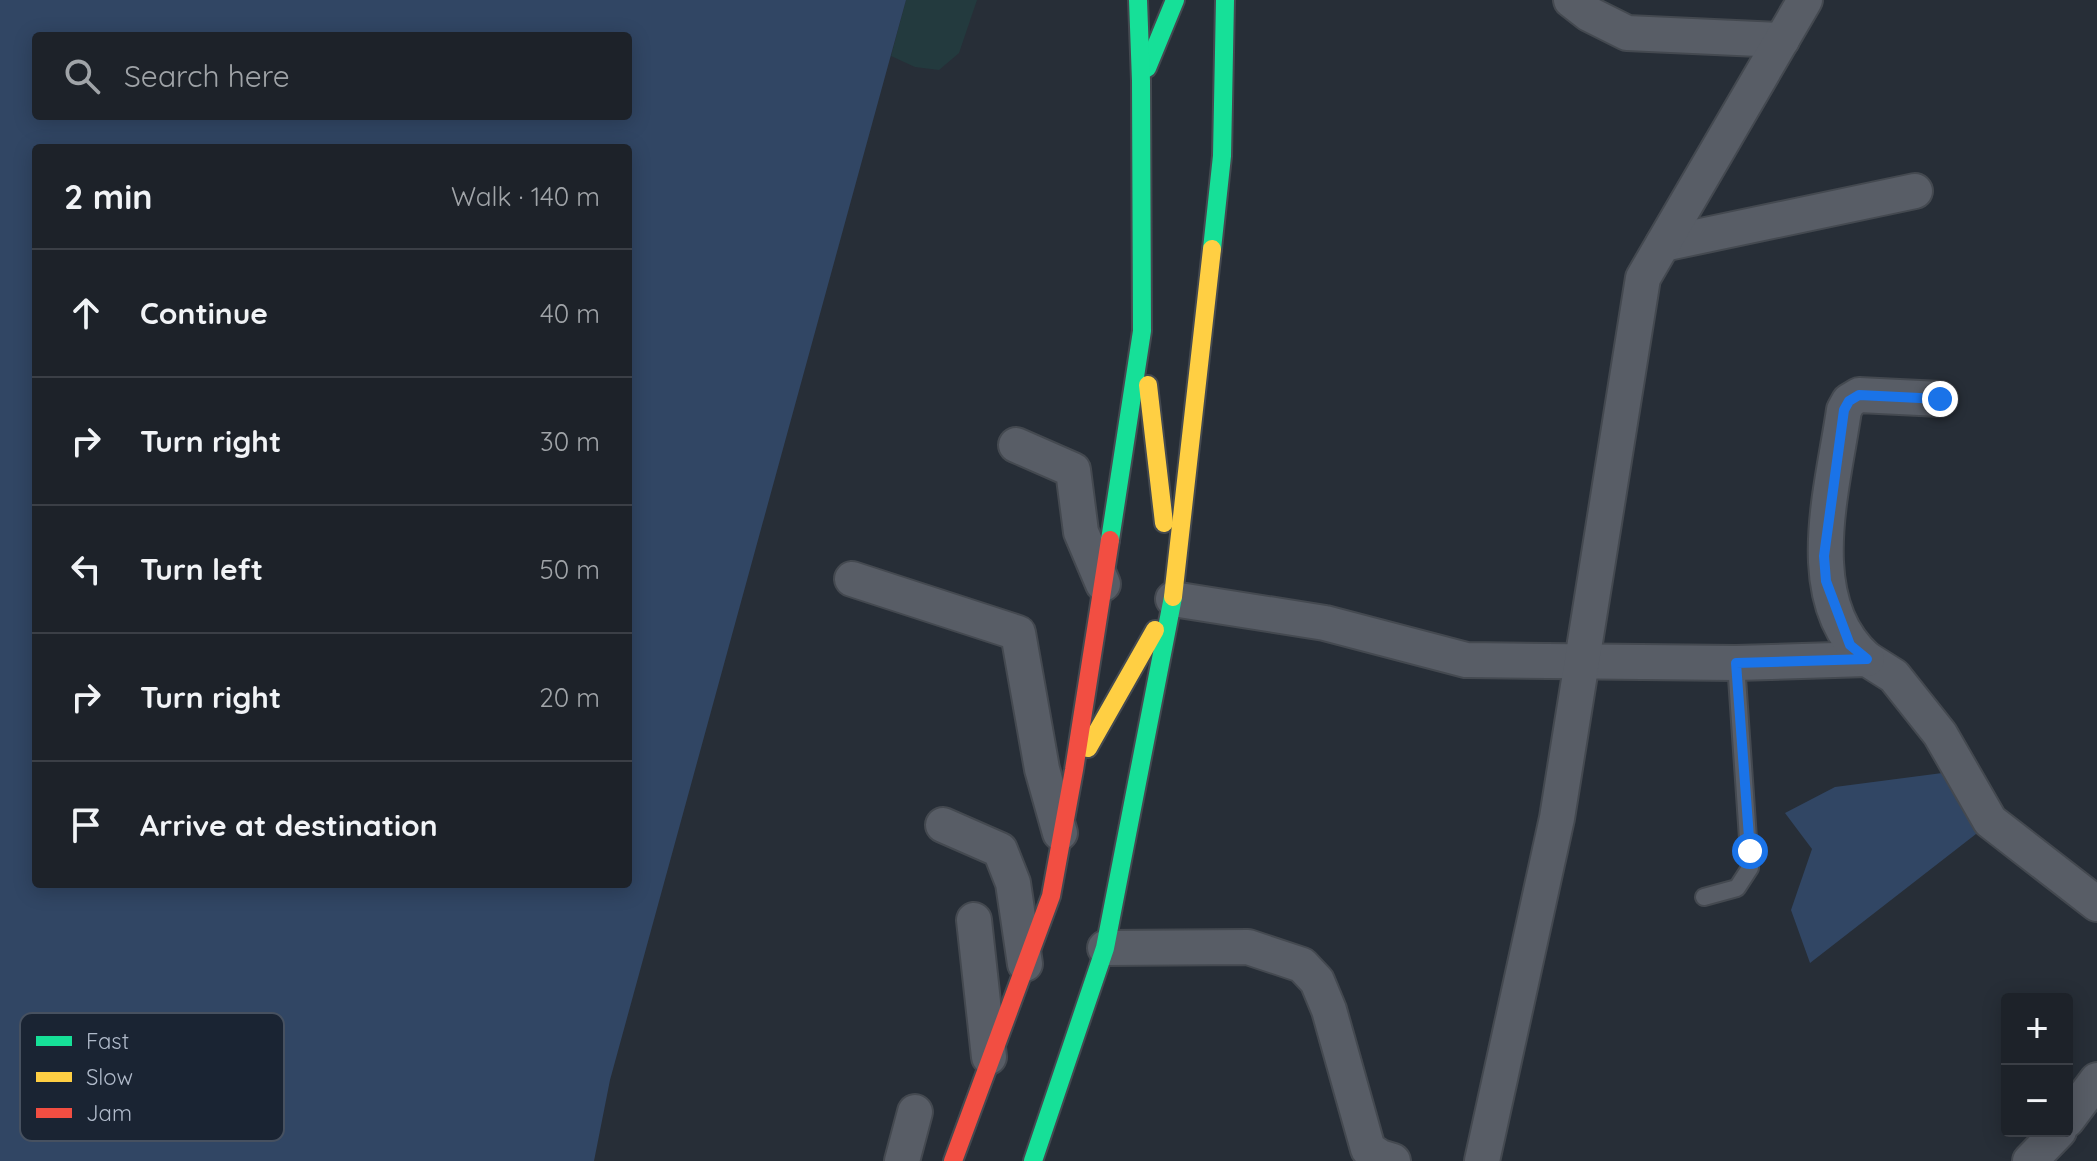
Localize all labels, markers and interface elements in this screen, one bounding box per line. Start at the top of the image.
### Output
search box [32,32,632,120]
icon: search [60,54,104,98]
text: Search here [124,57,290,95]
text: 2 min [64,175,153,218]
text: Walk · 140 m [451,180,600,213]
icon: ahead [64,291,108,335]
text: Continue [140,294,268,332]
text: 40 m [540,297,600,330]
route end [1922,381,1958,417]
icon: right [64,419,108,463]
text: Turn right [140,422,281,460]
text: 30 m [540,425,600,458]
icon: left [64,547,108,591]
text: Turn left [140,550,263,588]
text: 50 m [540,553,600,586]
icon: right [64,675,108,719]
text: Turn right [140,678,281,716]
text: 20 m [539,681,600,714]
icon: arrive [64,803,108,847]
text: Arrive at destination [140,806,438,844]
route start [1732,833,1768,869]
map controls [2001,993,2073,1137]
button: + [2001,993,2073,1065]
legend [20,1013,284,1141]
text: Fast [86,1027,129,1055]
text: Slow [86,1063,133,1091]
button: − [2001,1065,2073,1137]
text: Jam [86,1099,132,1127]

